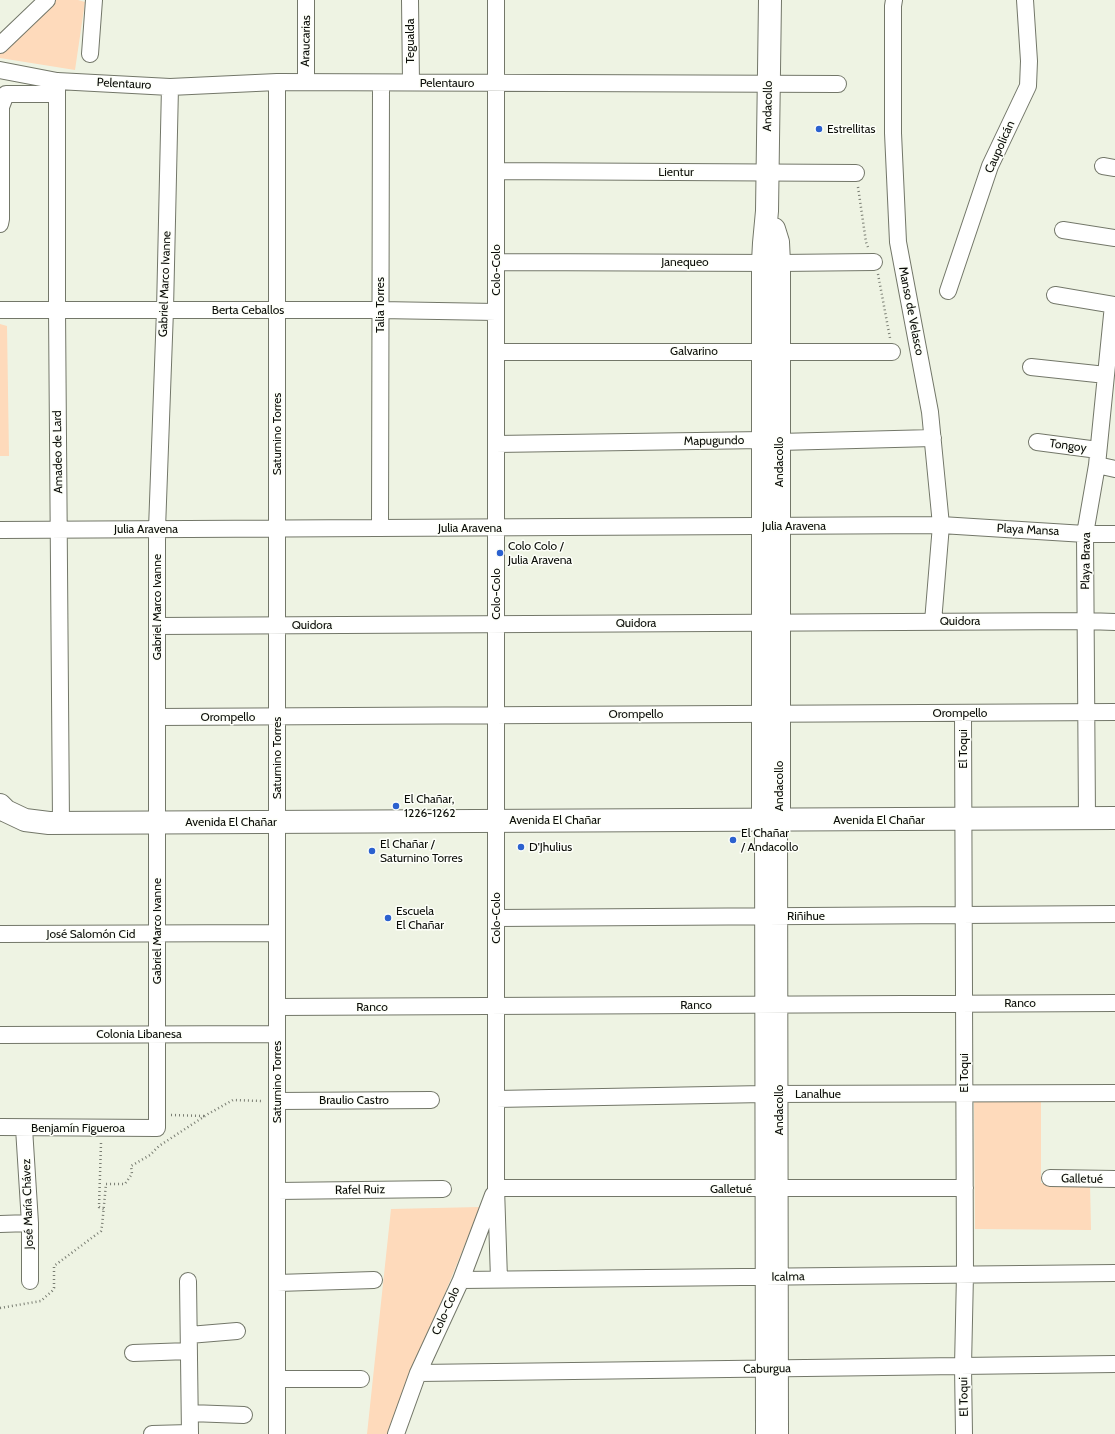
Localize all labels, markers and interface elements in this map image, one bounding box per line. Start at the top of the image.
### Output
street label: Araucarias [298,15,314,67]
street label: Tegualda [403,19,417,63]
street label: Pelentauro [96,75,152,93]
street label: Pelentauro [420,76,474,90]
street label: Andacollo [760,81,776,131]
street label: Caupolicán [982,118,1018,176]
place label: Estrellitas [827,122,875,136]
marker: Estrellitas [814,124,824,134]
street label: Lientur [658,165,694,179]
street label: Gabriel Marco Ivanne [156,231,174,337]
street label: Colo-Colo [489,244,503,296]
street label: Janequeo [661,255,709,269]
street label: Manso de Velasco [895,265,927,357]
street label: Talia Torres [373,277,387,333]
street label: Berta Ceballos [212,303,284,317]
street label: Galvarino [670,344,718,358]
street label: Saturnino Torres [270,393,284,475]
street label: Amadeo de Lard [50,410,66,494]
street label: Mapugundo [684,433,744,449]
street label: Tongoy [1049,436,1087,456]
street label: Andacollo [772,437,786,487]
street label: Julia Aravena [762,519,826,533]
street label: Julia Aravena [438,521,502,535]
street label: Playa Mansa [996,521,1060,539]
street label: Julia Aravena [114,522,178,536]
street label: Playa Brava [1078,532,1094,590]
place label: Colo Colo / Julia Aravena [508,539,572,567]
marker: Colo Colo / Julia Aravena [495,548,505,558]
street label: Gabriel Marco Ivanne [150,554,164,660]
street label: Colo-Colo [489,568,503,620]
street label: Quidora [940,614,980,628]
street label: Quidora [616,616,656,630]
street label: Quidora [292,618,332,632]
street label: Orompello [933,706,987,720]
street label: Orompello [609,707,663,721]
street label: Orompello [201,710,255,724]
street label: Saturnino Torres [270,717,284,799]
street label: El Toqui [956,729,970,769]
street label: Andacollo [772,761,786,811]
place label: El Chañar, 1226-1262 [404,792,456,820]
marker: El Chañar, 1226-1262 [391,801,401,811]
street label: Avenida El Chañar [509,813,601,827]
street label: Avenida El Chañar [833,813,925,827]
street label: Avenida El Chañar [185,815,277,829]
place label: El Chañar / Andacollo [741,826,798,854]
marker: El Chañar / Andacollo [728,835,738,845]
place label: El Chañar / Saturnino Torres [380,837,463,865]
place label: D'Jhulius [529,840,572,854]
marker: D'Jhulius [516,842,526,852]
marker: El Chañar / Saturnino Torres [367,846,377,856]
street label: Gabriel Marco Ivanne [150,878,164,984]
street label: Colo-Colo [489,892,503,944]
place label: Escuela El Chañar [396,904,444,932]
street label: Riñihue [787,909,825,923]
marker: Escuela El Chañar [383,913,393,923]
street label: José Salomón Cid [47,927,135,941]
street label: Ranco [1004,996,1036,1010]
street label: Ranco [680,998,712,1012]
street label: Ranco [356,1000,388,1014]
street label: Colonia Libanesa [96,1027,182,1041]
street label: Saturnino Torres [270,1041,284,1123]
street label: El Toqui [957,1053,971,1093]
street label: Andacollo [772,1085,786,1135]
street label: Lanalhue [795,1087,841,1101]
street label: Braulio Castro [319,1093,389,1107]
street label: Benjamín Figueroa [31,1121,125,1135]
street label: José María Chávez [19,1158,37,1250]
street label: Galletué [1061,1171,1103,1187]
street label: Rafel Ruiz [335,1182,385,1198]
street label: Galletué [710,1182,752,1196]
street label: Icalma [771,1270,805,1284]
street label: Colo-Colo [429,1285,463,1337]
street label: Caburgua [743,1361,791,1377]
street label: El Toqui [956,1377,972,1417]

